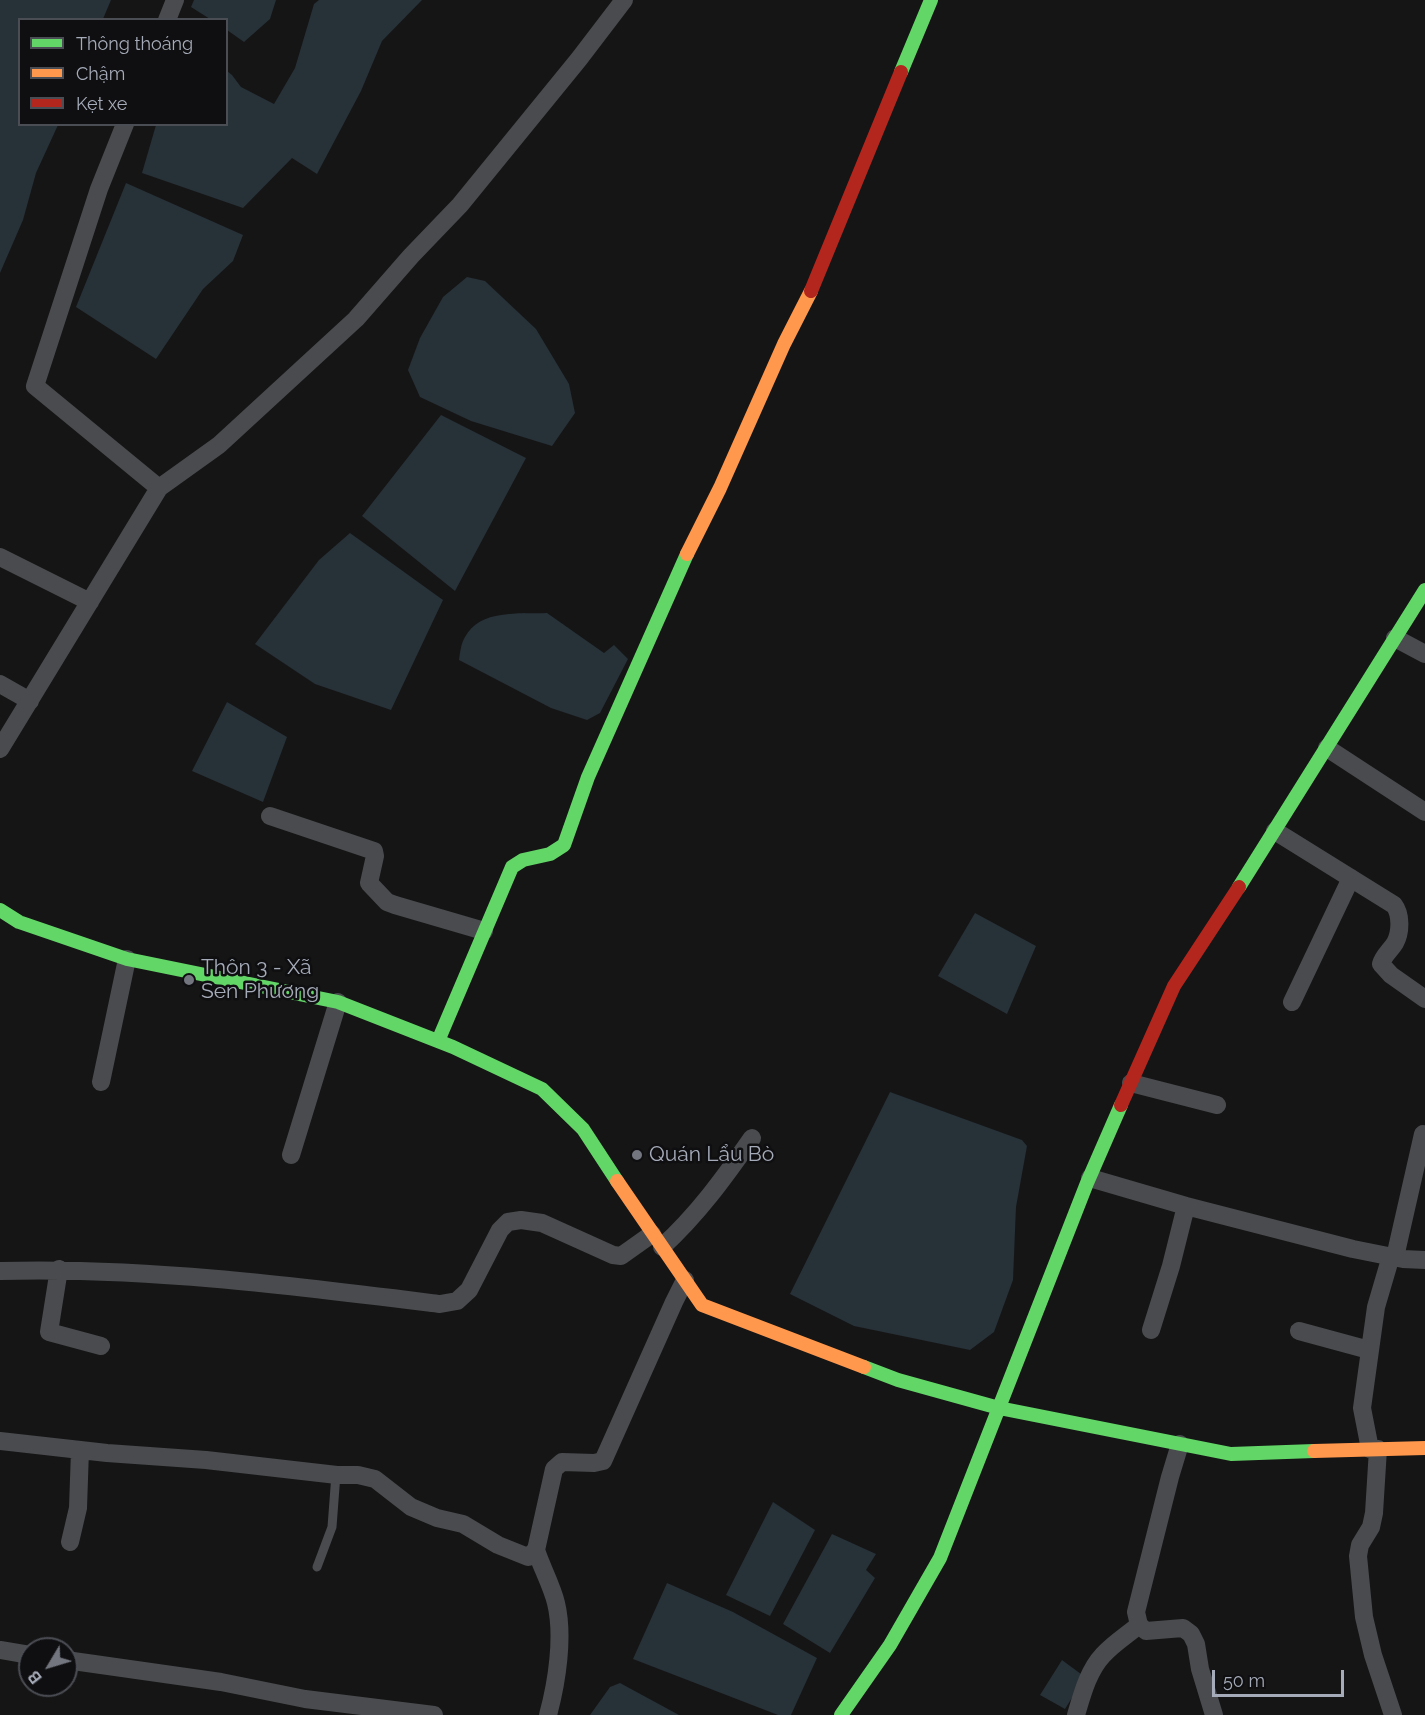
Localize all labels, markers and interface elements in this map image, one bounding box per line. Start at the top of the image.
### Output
legend [18,18,228,126]
text: Thông thoáng [76,33,193,54]
text: Chậm [76,63,125,84]
text: Kẹt xe [76,93,127,114]
place label: Thôn 3 - Xã Sen Phương [201,955,319,1005]
marker: Thôn 3 - Xã Sen Phương [182,973,196,987]
place label: Quán Lẩu Bò [649,1142,774,1168]
marker: Quán Lẩu Bò [630,1148,644,1162]
north arrow [18,1637,78,1697]
scale bar [1215,1658,1347,1696]
text: B [24,1667,46,1687]
text: 50 m [1223,1670,1265,1691]

